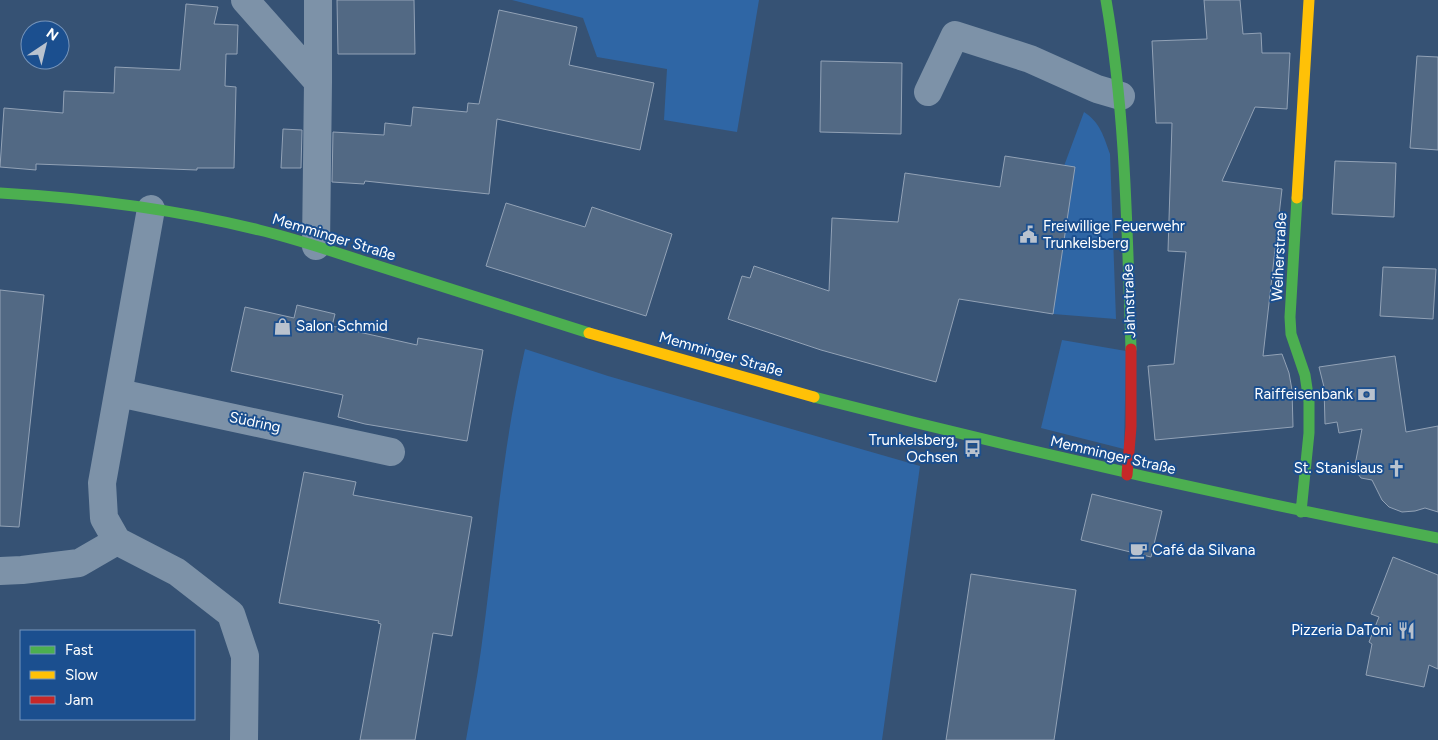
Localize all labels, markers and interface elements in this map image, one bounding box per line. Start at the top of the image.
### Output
north arrow [20,20,70,70]
text: N [43,25,61,45]
street label: Memminger Straße [270,210,398,264]
street label: Weiherstraße [1268,212,1290,302]
place label: Freiwillige Feuerwehr Trunkelsberg [1043,217,1185,252]
public building icon: Freiwillige Feuerwehr Trunkelsberg [1019,225,1039,245]
street label: Jahnstraße [1119,264,1139,338]
shop icon: Salon Schmid [272,316,292,336]
place label: Salon Schmid [296,317,388,335]
street label: Memminger Straße [657,328,785,380]
bank icon: Raiffeisenbank [1357,384,1377,404]
place label: Raiffeisenbank [1254,385,1354,403]
street label: Südring [228,408,282,436]
place label: Trunkelsberg, Ochsen [869,431,958,466]
street label: Memminger Straße [1048,432,1178,478]
bus stop icon: Trunkelsberg, Ochsen [962,439,982,459]
church icon: St. Stanislaus [1387,458,1407,478]
place label: St. Stanislaus [1294,459,1383,477]
cafe icon: Café da Silvana [1128,540,1148,560]
place label: Café da Silvana [1152,541,1255,559]
restaurant icon: Pizzeria DaToni [1396,620,1416,640]
place label: Pizzeria DaToni [1291,621,1392,639]
legend [20,630,195,720]
text: Fast [65,641,94,659]
text: Slow [65,666,98,684]
text: Jam [65,691,93,709]

